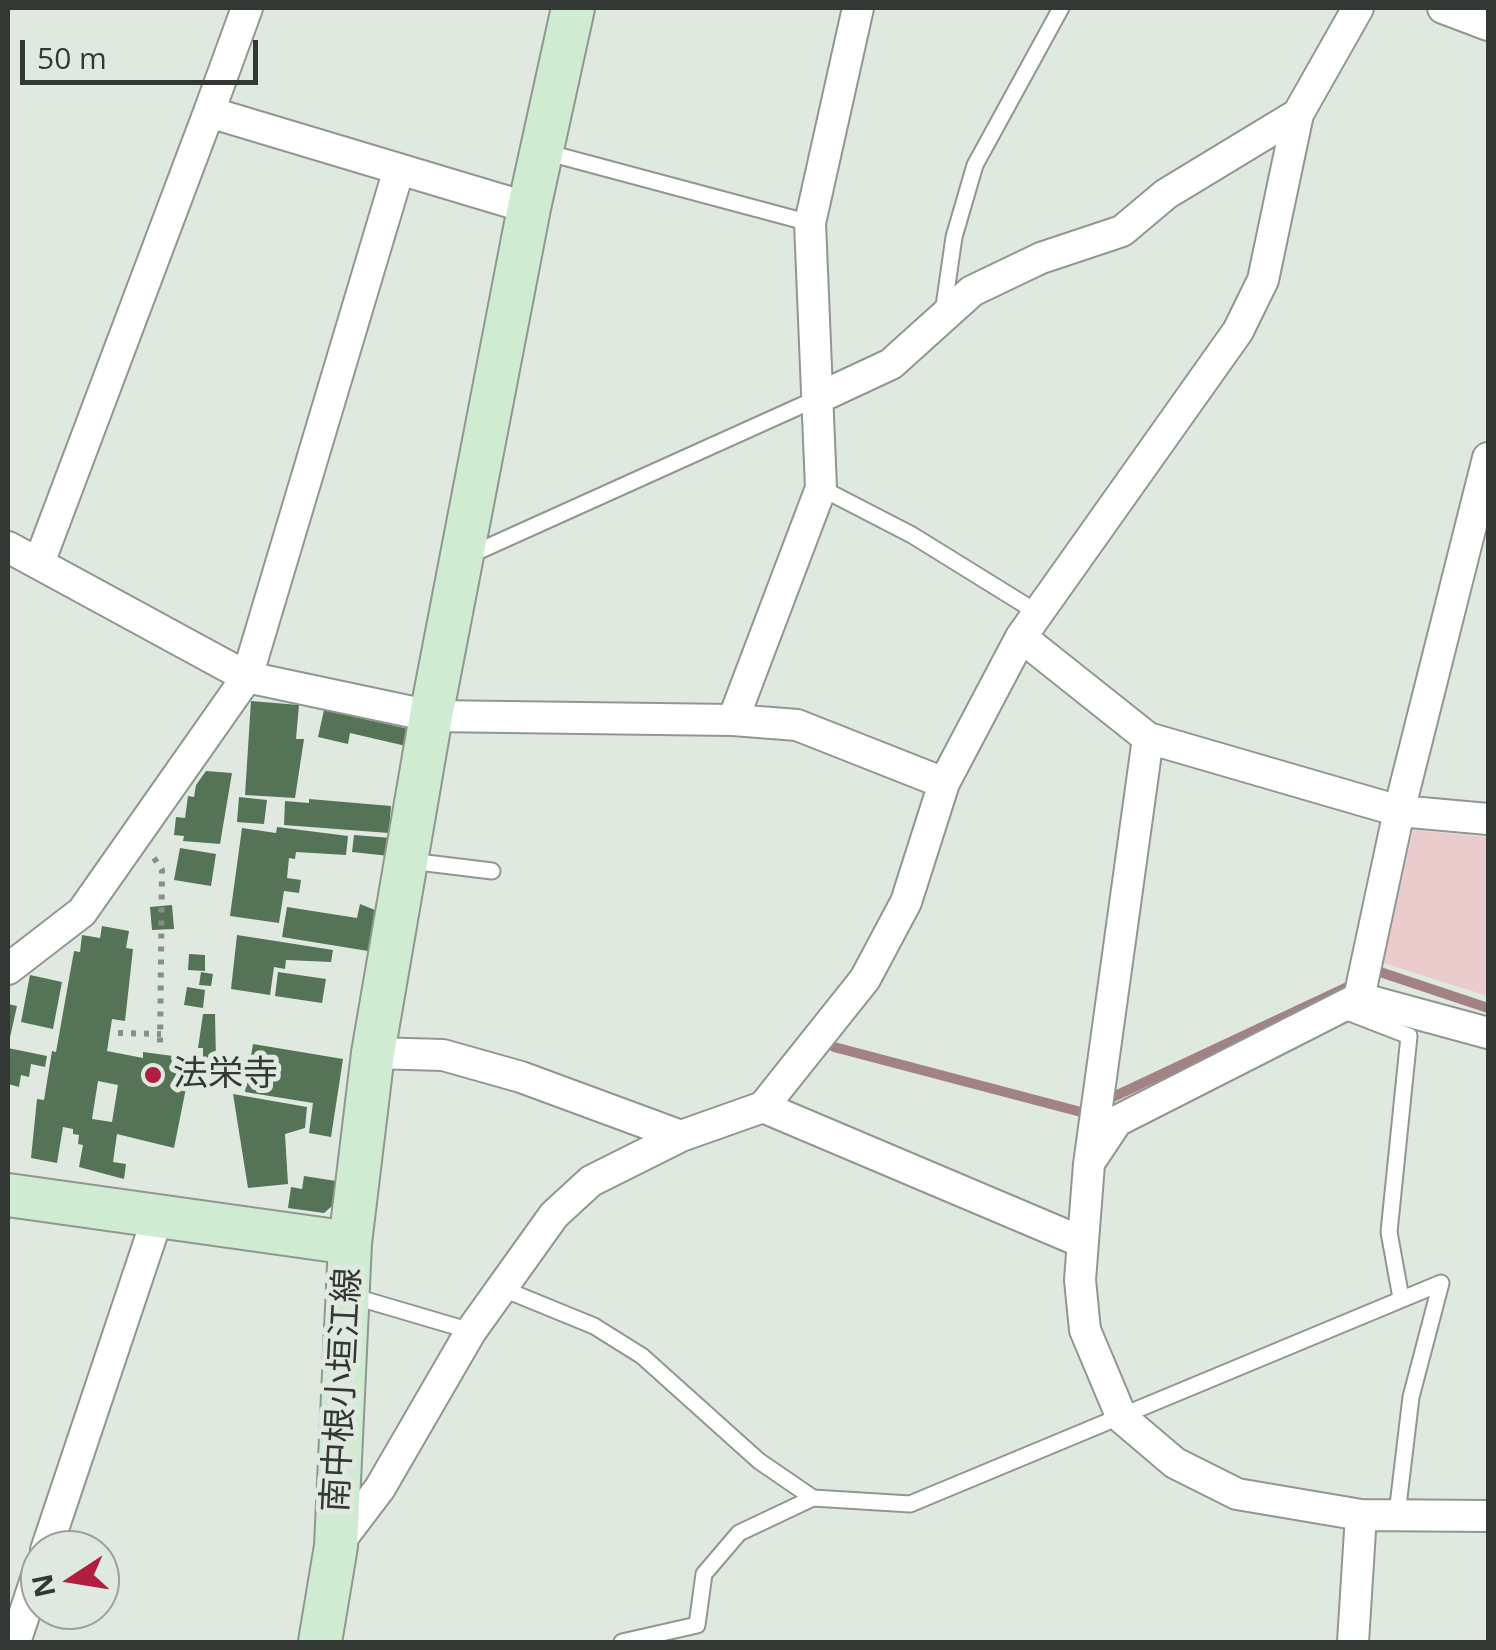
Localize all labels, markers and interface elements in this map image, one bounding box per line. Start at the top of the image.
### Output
scale bar [25,20,262,82]
text: 50 m [37,37,107,78]
place label: 法栄寺 [173,1054,278,1096]
marker: 法栄寺 [142,1064,164,1086]
street label: 南中根小垣江線 [316,1267,370,1513]
north arrow [20,1530,120,1630]
text: N [22,1571,64,1601]

